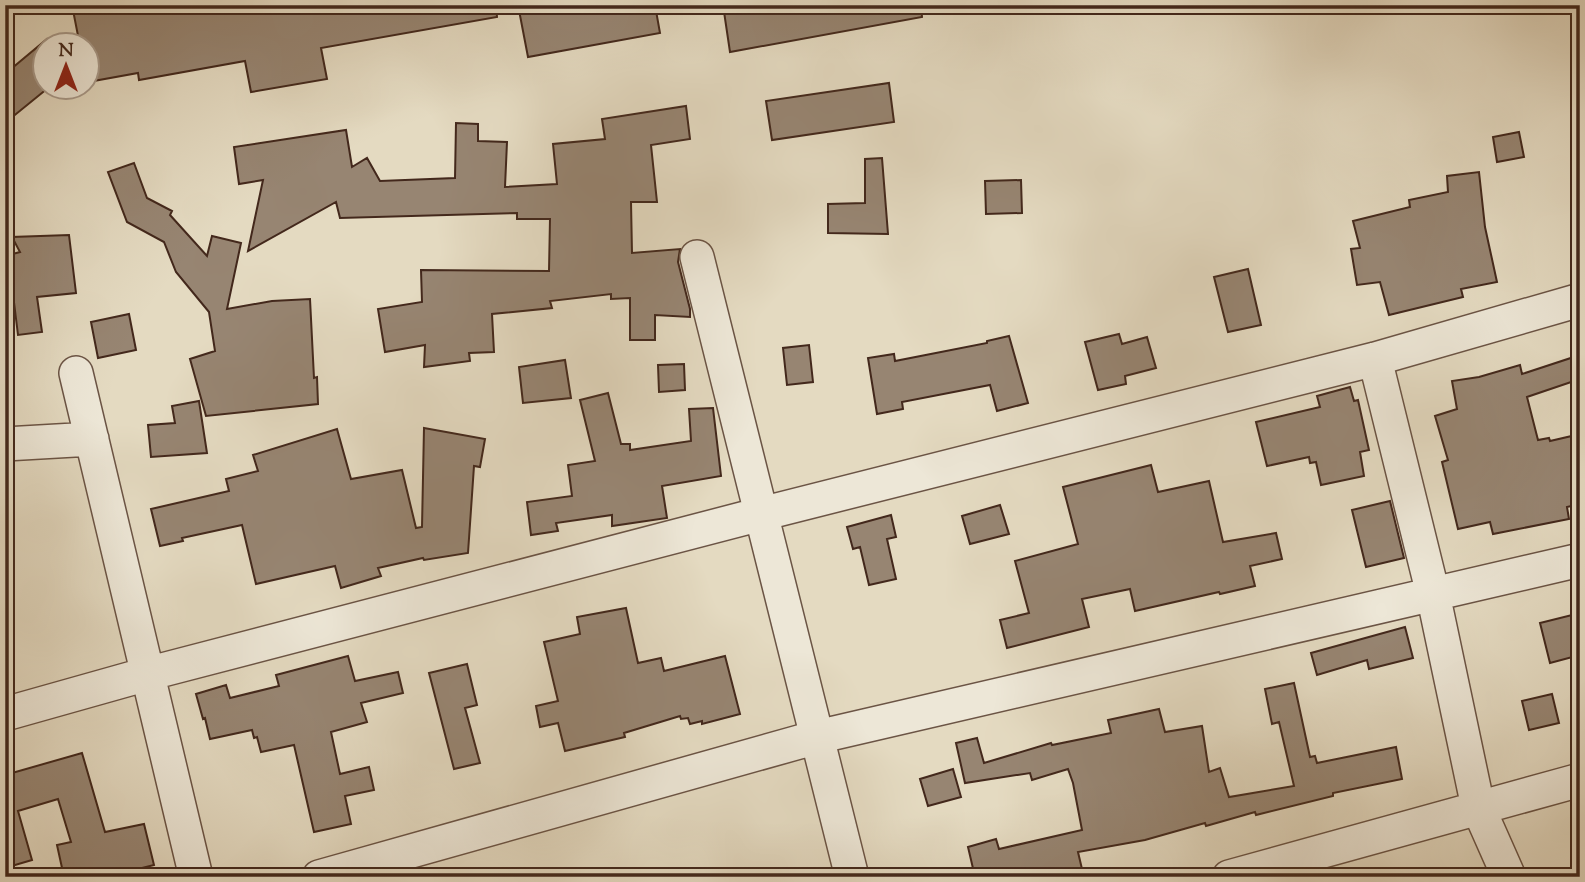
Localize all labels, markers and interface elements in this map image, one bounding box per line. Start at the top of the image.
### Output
north arrow [32,32,102,102]
text: N [58,38,74,65]

